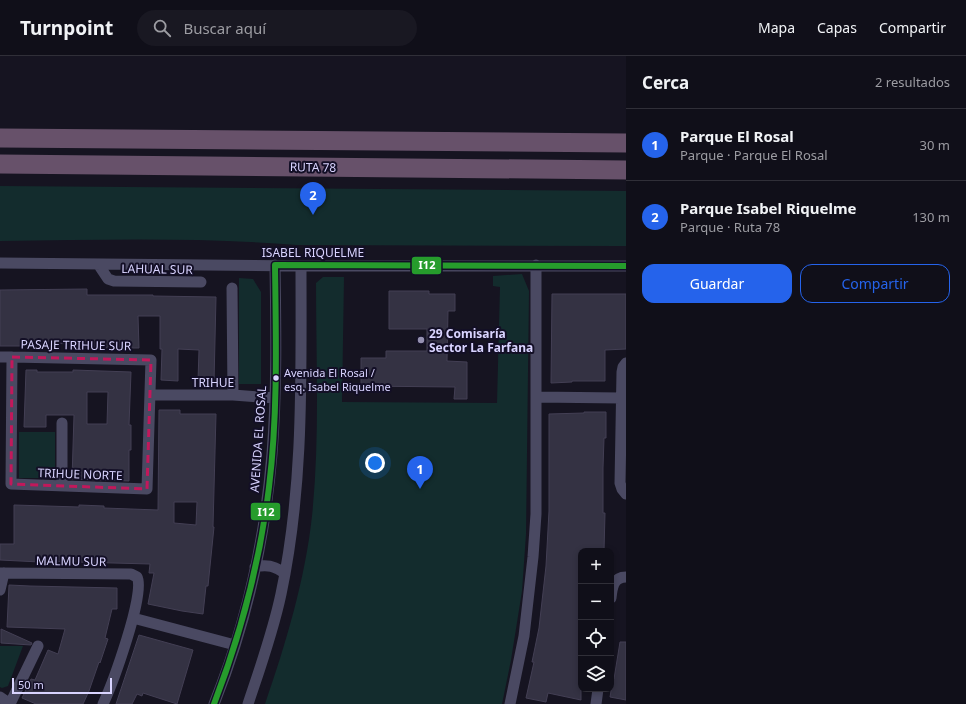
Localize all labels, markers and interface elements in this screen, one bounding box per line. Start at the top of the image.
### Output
search box [137,10,417,46]
text: Turnpoint [20,15,113,41]
icon: search [151,17,173,39]
text: Buscar aquí [183,18,266,38]
text: Mapa [758,18,795,37]
text: Capas [817,18,857,37]
text: Compartir [879,18,946,37]
text: Cerca [642,71,689,94]
text: 2 resultados [875,73,950,91]
text: Parque El Rosal [680,126,794,146]
text: 1 [651,136,659,154]
text: 30 m [920,136,950,154]
text: Parque · Parque El Rosal [680,146,828,164]
street label: RUTA 78 [290,158,337,176]
pin: 2 [300,182,326,215]
text: Parque Isabel Riquelme [680,198,857,218]
text: 2 [651,208,659,226]
text: 130 m [912,208,950,226]
text: Parque · Ruta 78 [680,218,780,236]
street label: ISABEL RIQUELME [262,244,364,261]
line badge: I12 [411,256,442,275]
text: I12 [419,257,435,272]
street label: LAHUAL SUR [121,260,193,278]
button: Guardar [642,264,792,303]
button: Compartir [800,264,950,303]
place label: 29 Comisaría Sector La Farfana [429,325,533,356]
marker: 29 Comisaría Sector La Farfana [416,335,426,345]
street label: PASAJE TRIHUE SUR [20,336,132,354]
place label: Avenida El Rosal / esq. Isabel Riquelme [284,365,391,394]
marker: Avenida El Rosal / esq. Isabel Riquelme [271,373,281,383]
street label: TRIHUE [192,374,234,391]
street label: AVENIDA EL ROSAL [246,385,270,493]
your location [365,453,385,473]
pin: 1 [407,456,433,489]
street label: TRIHUE NORTE [37,464,123,484]
line badge: I12 [250,502,281,521]
text: I12 [258,504,274,519]
map controls [578,548,614,692]
button: + [578,548,614,584]
street label: MALMU SUR [36,552,107,570]
button: − [578,584,614,620]
button: locate [578,620,614,656]
button: layers [578,656,614,692]
scale bar [12,676,112,695]
text: 50 m [18,677,44,692]

